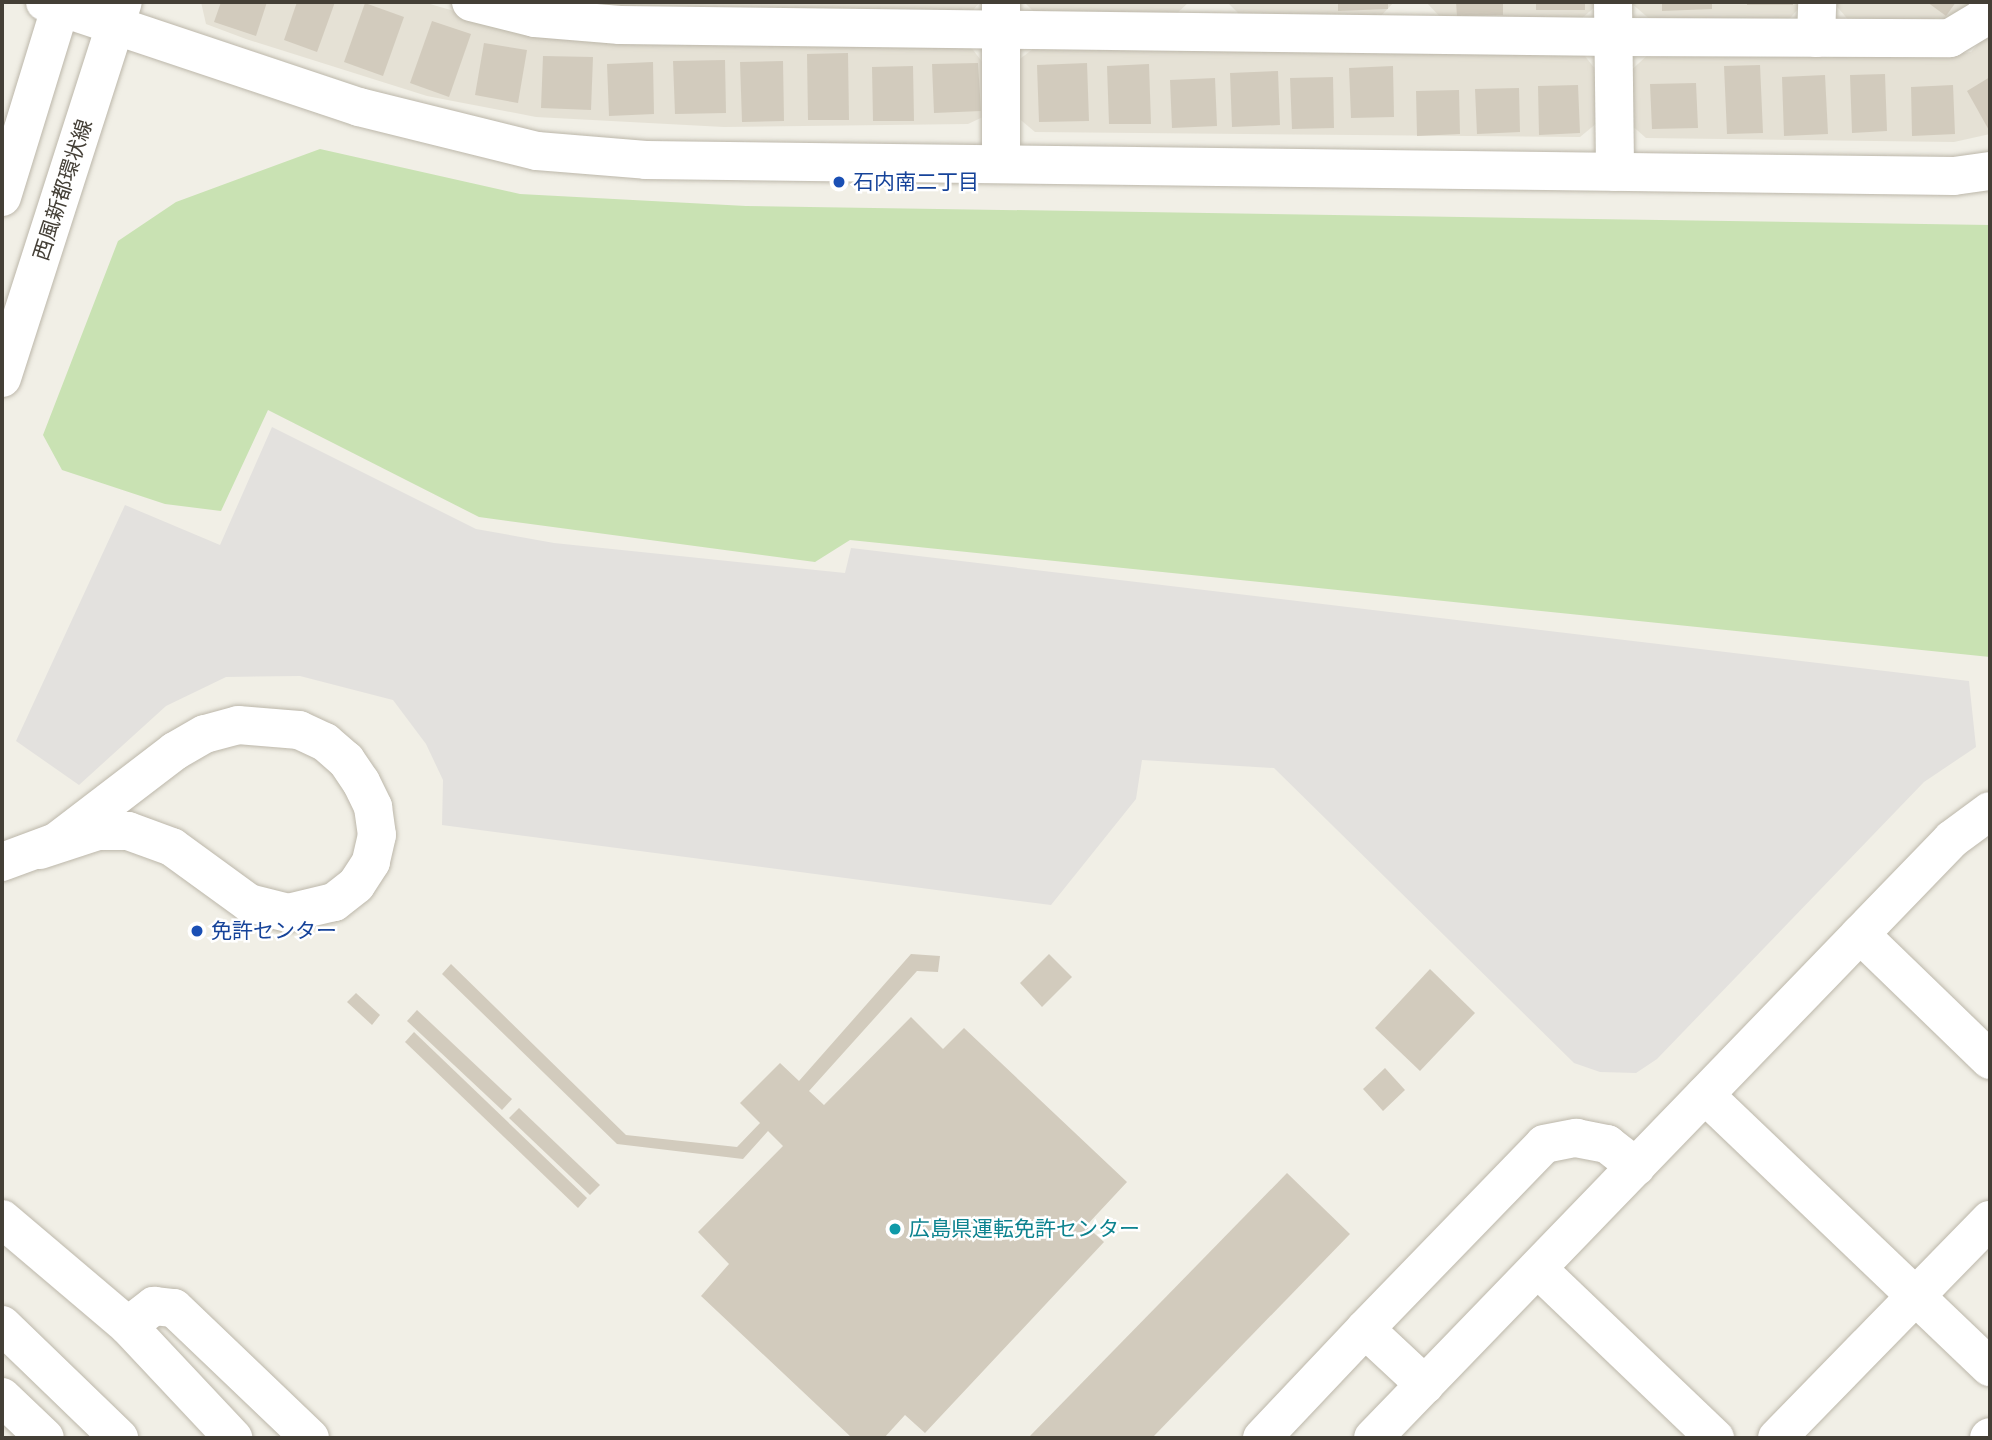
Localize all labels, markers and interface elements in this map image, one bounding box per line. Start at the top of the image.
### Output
street label: 西風新都環状線 [28,116,98,264]
place label: 石内南二丁目 [853,169,979,195]
marker: 石内南二丁目 [831,174,847,190]
place label: 免許センター [211,918,337,944]
marker: 免許センター [189,923,205,939]
place label: 広島県運転免許センター [909,1216,1140,1242]
marker: 広島県運転免許センター [887,1221,903,1237]

